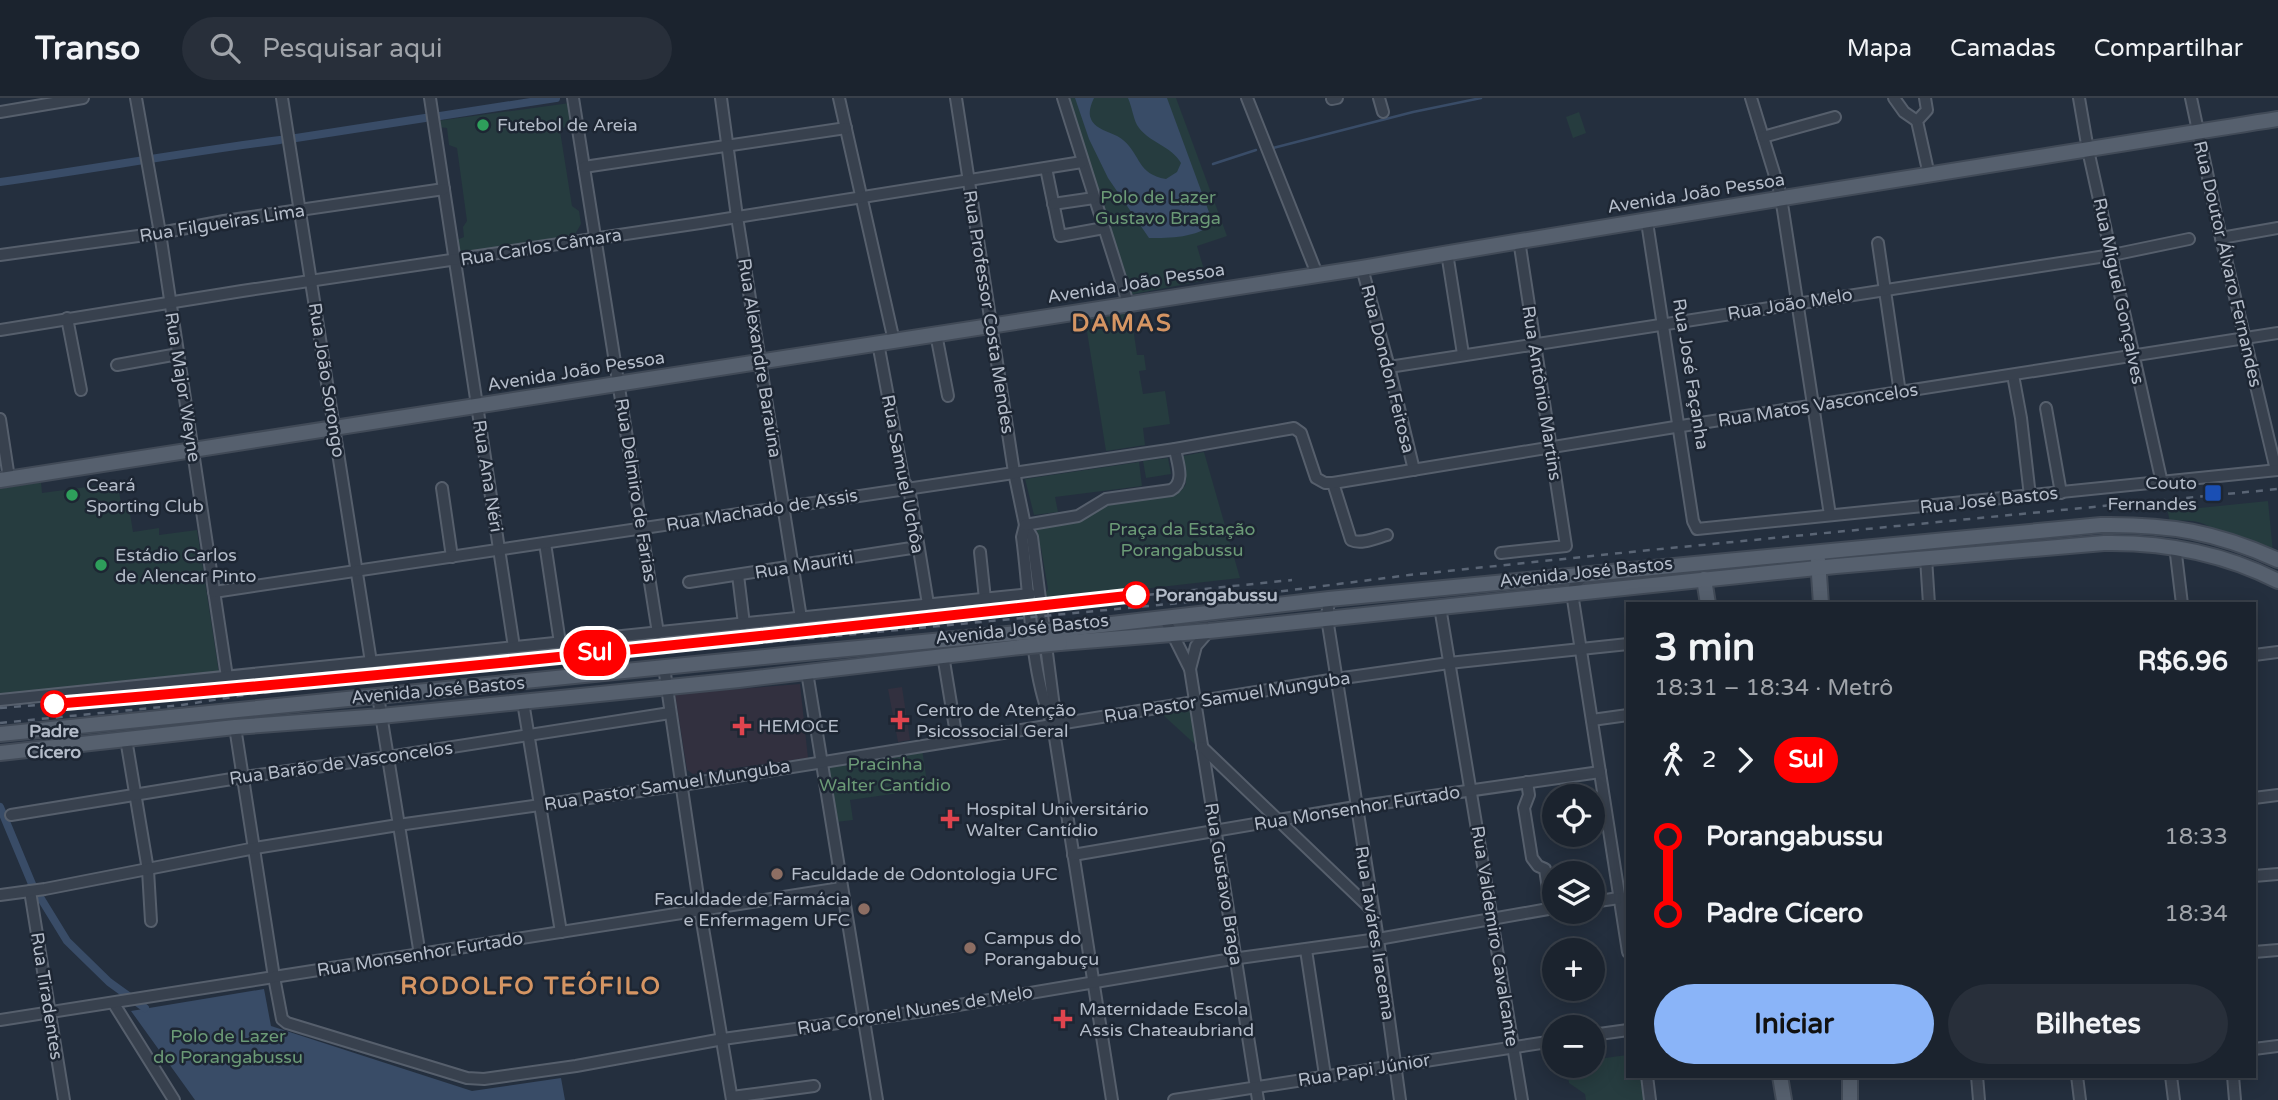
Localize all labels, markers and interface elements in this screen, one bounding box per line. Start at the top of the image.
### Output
search box [182,17,672,80]
text: Transo [35,29,140,68]
icon: search [206,29,244,67]
text: Pesquisar aqui [262,33,442,64]
text: Mapa [1847,34,1912,63]
text: Camadas [1950,34,2056,63]
text: Compartilhar [2094,34,2243,63]
place label: Futebol de Areia [497,114,638,136]
marker: Futebol de Areia [475,117,491,133]
street label: Rua Doutor Álvaro Fernandes [2189,139,2267,389]
street label: Avenida João Pessoa [1606,168,1786,218]
park label: Polo de Lazer Gustavo Braga [1095,186,1221,229]
street label: Rua Professor Costa Mendes [959,189,1019,435]
street label: Rua Miguel Gonçalves [2088,196,2150,386]
street label: Rua Filgueiras Lima [138,199,306,247]
street label: Rua Carlos Câmara [459,223,623,271]
street label: Rua Alexandre Baraúna [733,257,787,459]
street label: Avenida João Pessoa [1046,258,1226,308]
street label: Rua Dondon Feitosa [1356,282,1420,456]
street label: Rua João Melo [1726,283,1854,325]
street label: Rua José Façanha [1668,297,1714,451]
street label: Rua João Sorongo [304,301,350,459]
street label: Rua Antônio Martins [1517,304,1567,482]
district label: DAMAS [1071,309,1173,338]
street label: Rua Major Weyne [160,310,206,464]
street label: Avenida João Pessoa [486,346,666,396]
street label: Rua Matos Vasconcelos [1716,378,1920,432]
street label: Rua Samuel Uchôa [877,393,929,555]
street label: Rua Delmiro de Farias [611,397,661,583]
street label: Rua Ana Néri [468,418,508,534]
place label: Couto Fernandes [2107,472,2197,515]
place label: Ceará Sporting Club [86,474,204,517]
street label: Rua José Bastos [1919,482,2059,518]
marker: Couto Fernandes [2203,483,2223,503]
street label: Rua Machado de Assis [665,484,859,536]
marker: Ceará Sporting Club [64,487,80,503]
park label: Praça da Estação Porangabussu [1108,518,1256,561]
place label: Estádio Carlos de Alencar Pinto [115,544,256,587]
street label: Rua Mauriti [753,546,855,584]
street label: Avenida José Bastos [1498,552,1674,592]
marker: Estádio Carlos de Alencar Pinto [93,557,109,573]
marker: Porangabussu [1123,582,1149,608]
place label: Porangabussu [1155,584,1278,606]
street label: Avenida José Bastos [934,609,1110,649]
text: 3 min [1654,625,1755,671]
line badge: Sul [555,630,635,676]
text: Sul [577,638,613,667]
text: R$6.96 [2138,646,2228,677]
street label: Rua Pastor Samuel Munguba [1102,667,1352,727]
street label: Avenida José Bastos [350,671,526,709]
text: 18:31 – 18:34 · Metrô [1654,674,1893,702]
marker: Padre Cícero [41,691,67,717]
place label: Centro de Atenção Psicossocial Geral [916,699,1076,742]
marker: Centro de Atenção Psicossocial Geral [890,710,910,730]
place label: HEMOCE [758,715,839,737]
marker: HEMOCE [732,716,752,736]
place label: Padre Cícero [27,720,81,763]
street label: Rua Barão de Vasconcelos [228,736,454,790]
icon: walk [1654,741,1692,779]
icon: forward [1726,741,1764,779]
text: Sul [1788,745,1824,774]
text: 2 [1702,746,1716,774]
park label: Pracinha Walter Cantídio [819,753,951,796]
street label: Rua Pastor Samuel Munguba [542,755,792,815]
street label: Rua Monsenhor Furtado [1252,781,1462,835]
map controls [1542,784,1605,1078]
button: locate [1542,784,1605,847]
place label: Hospital Universitário Walter Cantídio [966,798,1149,841]
street label: Rua Gustavo Braga [1200,801,1248,967]
marker: Hospital Universitário Walter Cantídio [940,809,960,829]
text: Porangabussu [1706,821,1883,852]
text: 18:33 [2164,823,2228,851]
street label: Rua Valdemiro Cavalcante [1467,824,1523,1048]
street label: Rua Taváres Iracema [1350,844,1400,1022]
button: layers [1542,861,1605,924]
place label: Faculdade de Odontologia UFC [791,863,1057,885]
marker: Faculdade de Odontologia UFC [769,866,785,882]
place label: Faculdade de Farmácia e Enfermagem UFC [654,888,850,931]
text: Padre Cícero [1706,898,1863,929]
text: 18:34 [2164,900,2228,928]
marker: Faculdade de Farmácia e Enfermagem UFC [856,901,872,917]
street label: Rua Monsenhor Furtado [315,927,525,981]
place label: Campus do Porangabuçu [984,927,1099,970]
street label: Rua Tiradentes [26,931,68,1061]
button: + [1542,938,1605,1001]
marker: Campus do Porangabuçu [962,940,978,956]
district label: RODOLFO TEÓFILO [400,971,662,1001]
street label: Rua Coronel Nunes de Melo [796,980,1034,1039]
button: Iniciar [1654,984,1934,1064]
button: Bilhetes [1948,984,2228,1064]
place label: Maternidade Escola Assis Chateaubriand [1079,998,1254,1041]
marker: Maternidade Escola Assis Chateaubriand [1053,1009,1073,1029]
button: − [1542,1015,1605,1078]
park label: Polo de Lazer do Porangabussu [153,1025,303,1068]
street label: Rua Papi Júnior [1296,1049,1432,1091]

